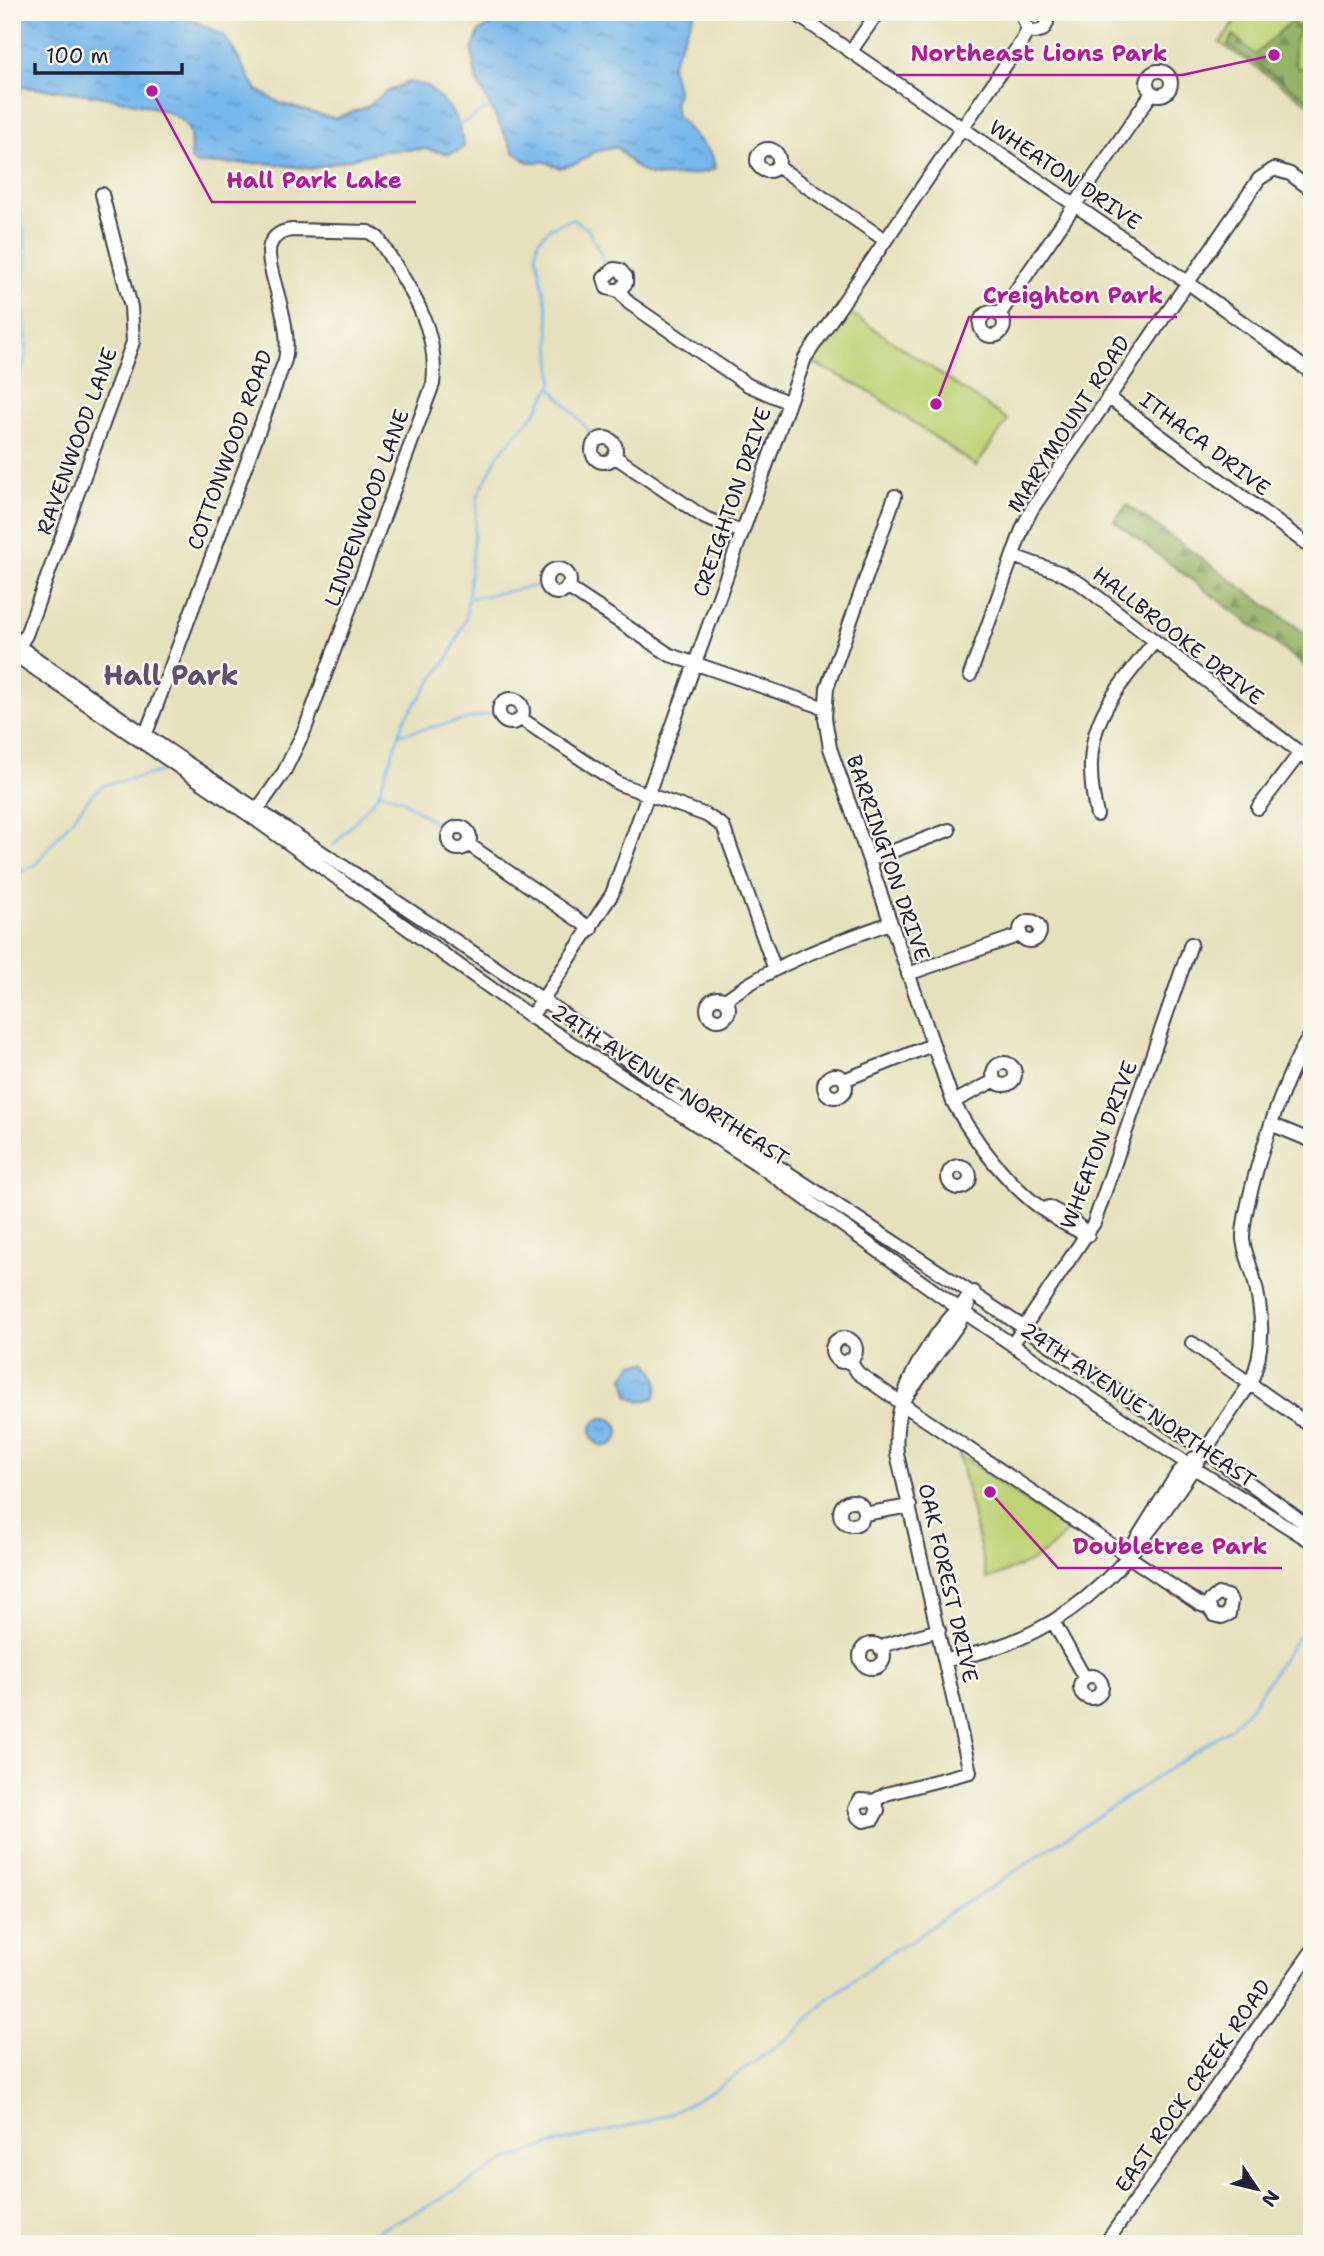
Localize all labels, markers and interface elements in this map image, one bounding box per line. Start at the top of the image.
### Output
callout: Northeast Lions Park [896,31,1182,75]
scale bar [35,32,182,76]
text: Northeast Lions Park [910,38,1168,68]
text: 100 m [46,42,109,70]
street label: WHEATON DRIVE [983,114,1147,236]
callout: Hall Park Lake [212,158,416,202]
text: Hall Park Lake [226,165,402,195]
callout: Creighton Park [969,273,1177,317]
text: Creighton Park [983,280,1163,310]
street label: MARYMOUNT ROAD [1001,330,1137,518]
street label: RAVENWOOD LANE [30,343,124,539]
street label: COTTONWOOD ROAD [181,346,279,554]
street label: ITHACA DRIVE [1134,386,1276,502]
street label: CREIGHTON DRIVE [686,403,778,601]
street label: LINDENWOOD LANE [318,406,416,610]
street label: HALLBROOKE DRIVE [1087,560,1269,712]
district label: Hall Park [103,656,239,694]
street label: BARRINGTON DRIVE [840,751,936,965]
street label: 24TH AVENUE NORTHEAST [546,998,794,1172]
street label: WHEATON DRIVE [1054,1057,1144,1233]
street label: 24TH AVENUE NORTHEAST [1015,1316,1261,1494]
street label: OAK FOREST DRIVE [911,1481,985,1685]
callout: Doubletree Park [1058,1524,1282,1568]
text: Doubletree Park [1072,1531,1268,1561]
street label: EAST ROCK CREEK ROAD [1109,1974,1277,2198]
north arrow [1222,2154,1292,2224]
text: N [1256,2185,1285,2212]

